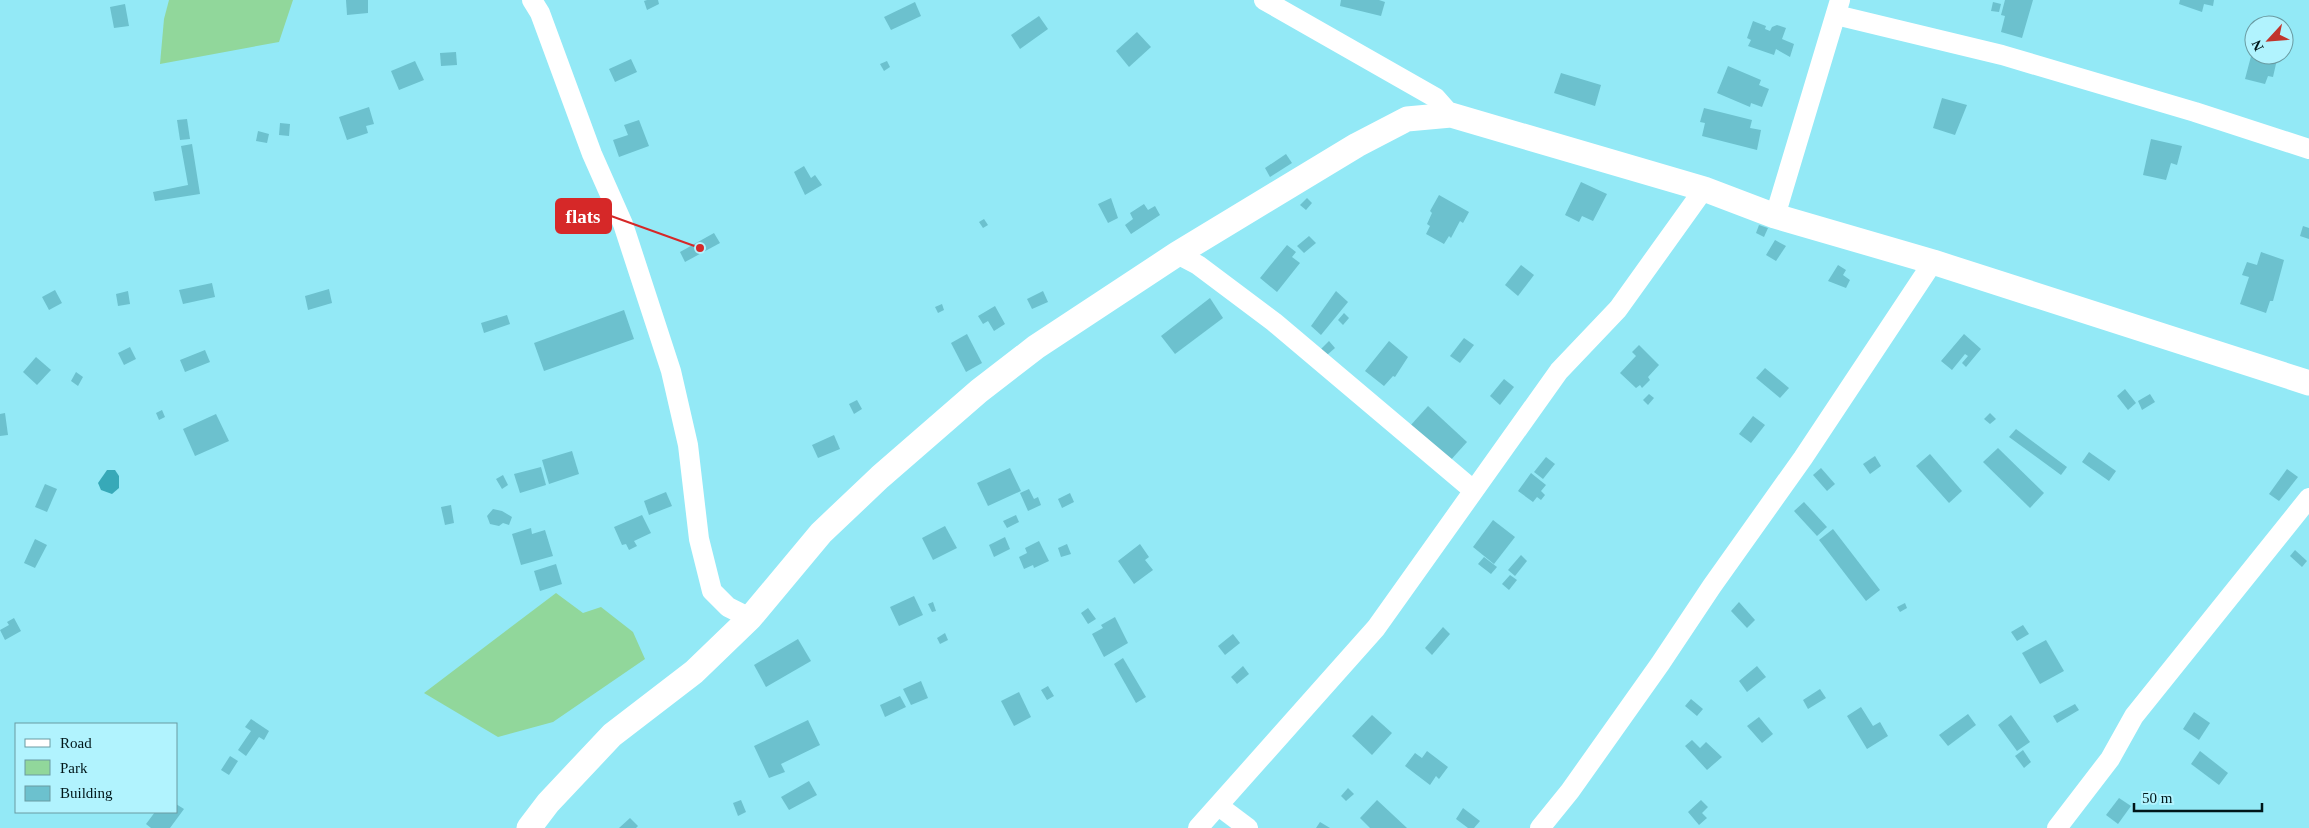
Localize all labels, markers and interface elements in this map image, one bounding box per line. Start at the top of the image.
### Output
north arrow [2244,15,2294,65]
text: N [2249,38,2267,53]
callout: flats [556,199,611,233]
text: flats [566,206,600,227]
legend [15,723,178,813]
text: Road [60,735,92,751]
text: Park [60,760,88,776]
scale bar [2134,780,2262,812]
text: Building [60,785,113,801]
text: 50 m [2142,790,2173,806]

